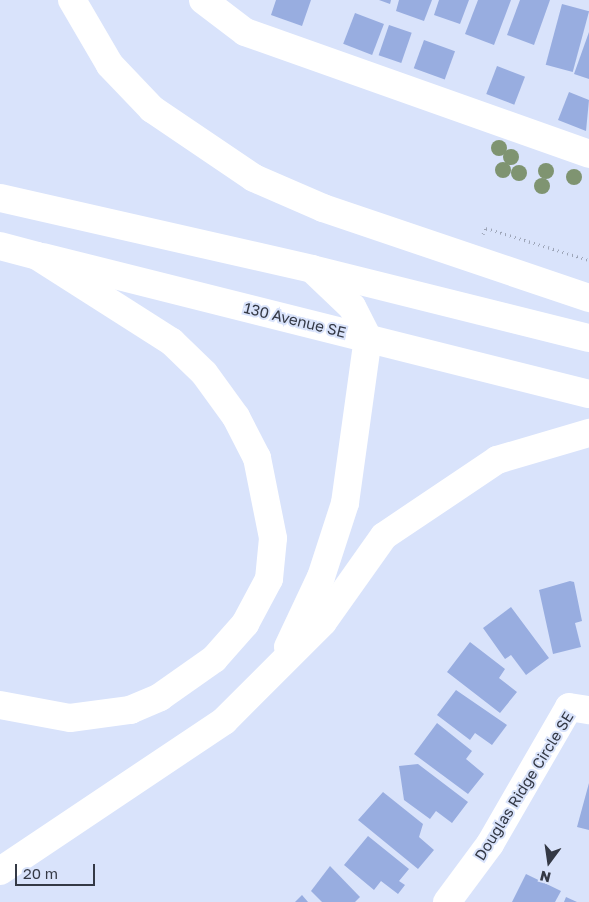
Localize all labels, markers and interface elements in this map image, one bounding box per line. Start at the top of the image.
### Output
street label: 130 Avenue SE [242,299,348,341]
street label: Douglas Ridge Circle SE [471,708,577,864]
north arrow [524,837,574,887]
scale bar [18,854,98,886]
text: 20 m [23,864,58,882]
text: N [538,868,552,887]

